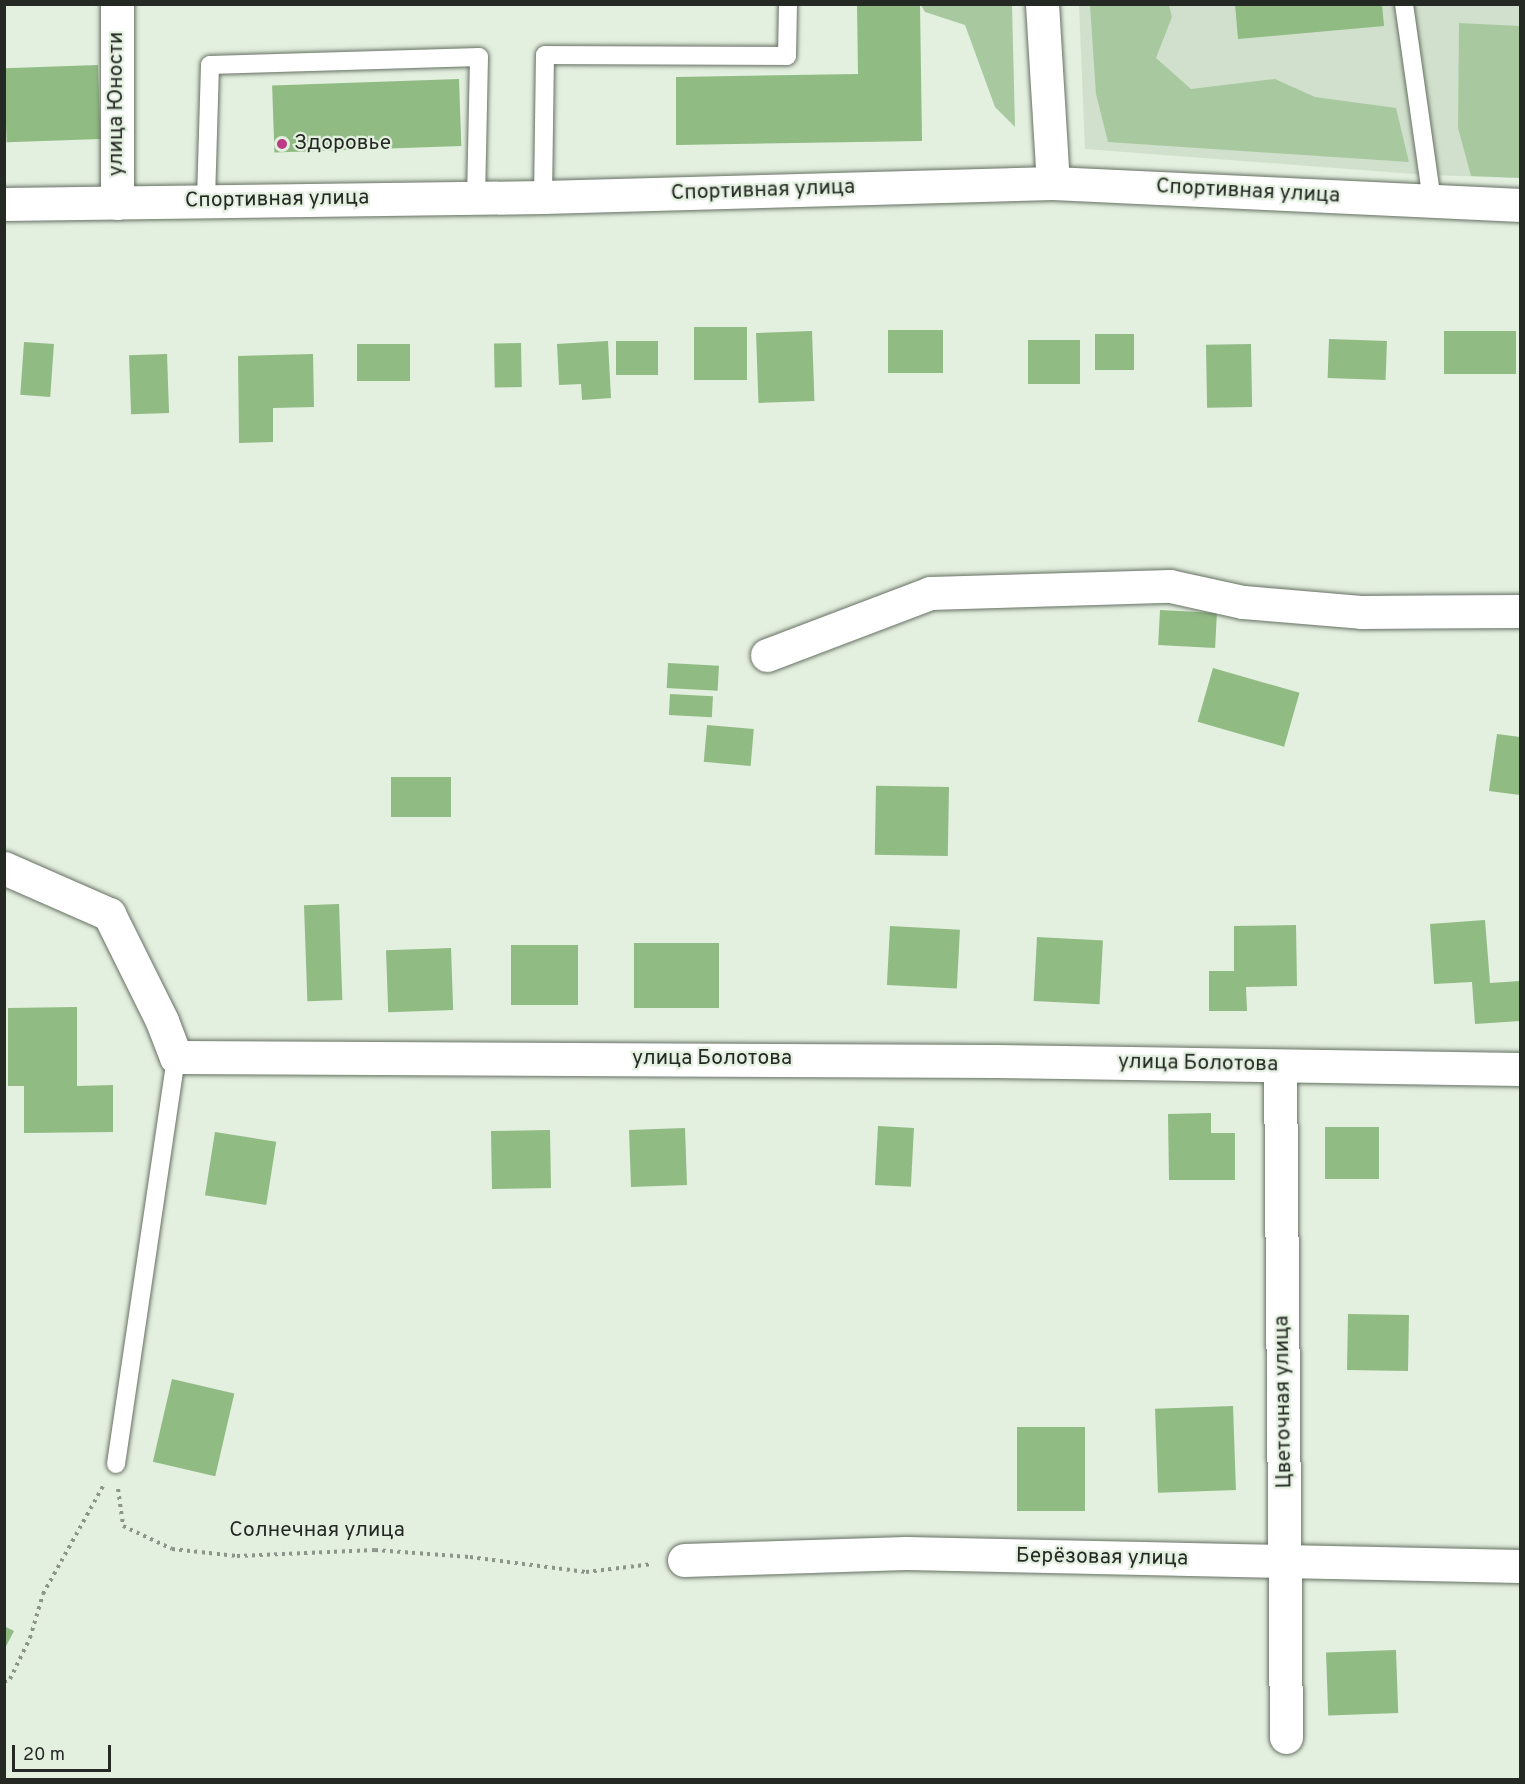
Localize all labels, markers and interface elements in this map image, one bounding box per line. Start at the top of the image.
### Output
street label: улица Юности [104,32,130,176]
place label: Здоровье [294,131,391,157]
marker: Здоровье [275,137,289,151]
street label: Спортивная улица [670,175,856,207]
street label: Спортивная улица [1155,175,1341,209]
street label: Спортивная улица [185,186,369,214]
street label: улица Болотова [632,1046,792,1072]
street label: улица Болотова [1118,1050,1278,1078]
street label: Цветочная улица [1270,1315,1298,1489]
street label: Солнечная улица [229,1518,405,1544]
street label: Берёзовая улица [1016,1544,1188,1572]
scale bar [15,1733,114,1771]
text: 20 m [23,1744,65,1767]

